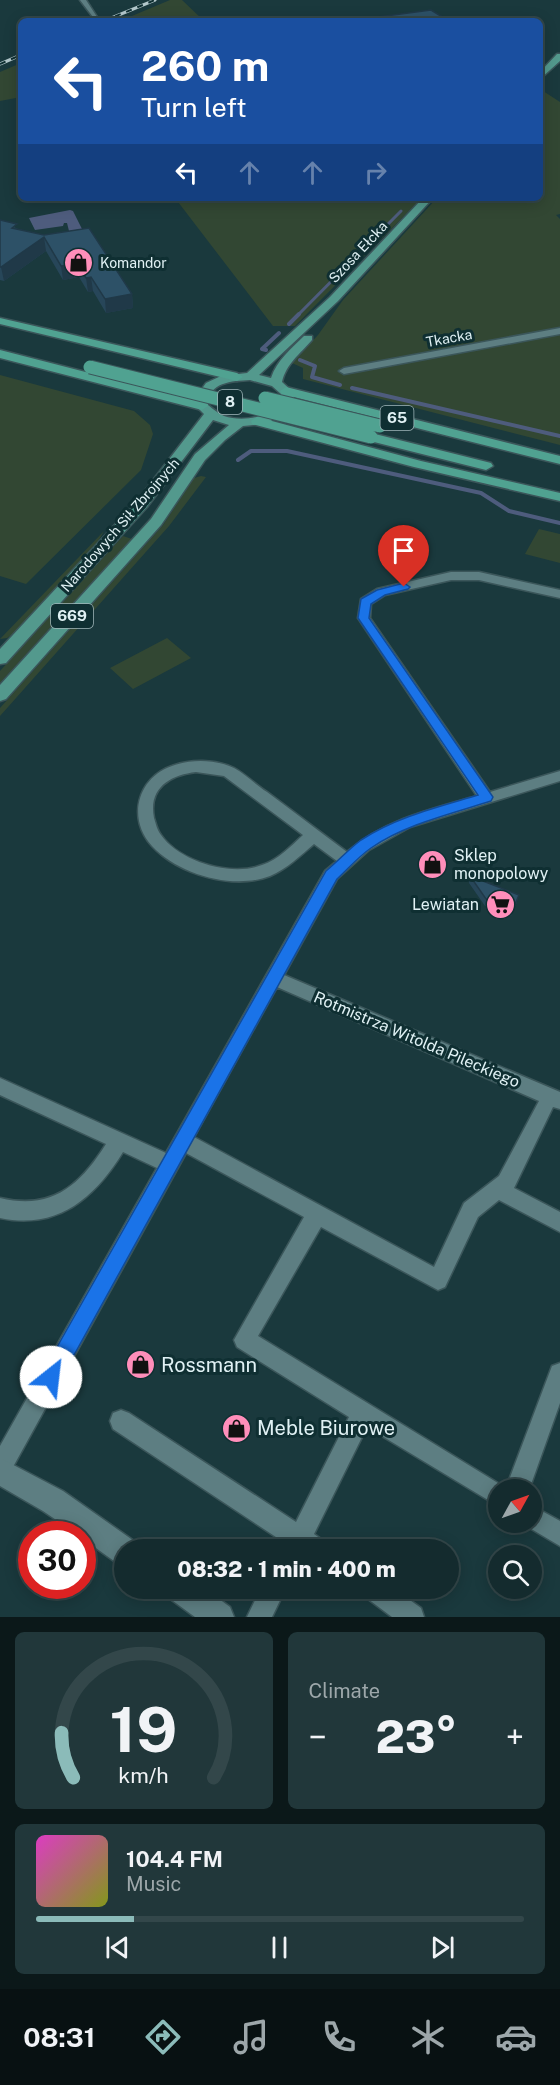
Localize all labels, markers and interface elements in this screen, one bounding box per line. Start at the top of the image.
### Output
text: 260 m [141,41,269,90]
icon: left [42,42,120,120]
text: Turn left [141,91,247,123]
icon: left [170,156,203,189]
icon: ahead [233,156,266,189]
icon: ahead [296,156,329,189]
icon: right [359,156,392,189]
street label: Szosa Ełcka [326,218,390,286]
shop icon: Komandor [63,247,95,279]
place label: Komandor [100,255,167,271]
street label: Tkacka [425,326,473,350]
road number: 8 [218,390,242,414]
road number: 65 [380,406,414,430]
street label: Narodowych Sił Zbrojnych [58,455,182,595]
pin [378,525,429,587]
icon: arrive [387,534,420,567]
road number: 669 [51,604,93,628]
place label: Sklep monopolowy [454,846,549,883]
shop icon: Sklep monopolowy [417,848,449,880]
supermarket icon: Lewiatan [484,888,516,920]
place label: Lewiatan [412,895,479,914]
street label: Rotmistrza Witolda Pileckiego [311,987,523,1092]
position arrow [19,1345,83,1409]
shop icon: Rossmann [124,1349,156,1381]
place label: Rossmann [161,1353,257,1377]
shop icon: Meble Biurowe [220,1412,252,1444]
place label: Meble Biurowe [257,1416,395,1440]
north arrow [488,1479,542,1533]
map controls [488,1479,542,1599]
speed limit sign: 30 [18,1521,96,1599]
button: search [488,1545,542,1599]
text: 08:32 · 1 min · 400 m [177,1556,396,1582]
text: Climate [309,1679,380,1703]
text: 19 [110,1693,178,1766]
text: 23° [375,1710,457,1763]
text: − [309,1718,327,1756]
text: + [506,1718,524,1756]
text: km/h [119,1763,169,1788]
text: 104.4 FM [126,1846,223,1872]
text: Music [126,1872,181,1896]
icon: previous [101,1931,134,1964]
icon: pause [263,1931,296,1964]
icon: next [426,1931,459,1964]
icon: directions [142,2016,184,2058]
icon: music [230,2016,272,2058]
icon: phone [318,2016,360,2058]
icon: climate [407,2016,449,2058]
icon: car [495,2016,537,2058]
text: 08:31 [23,2021,95,2053]

